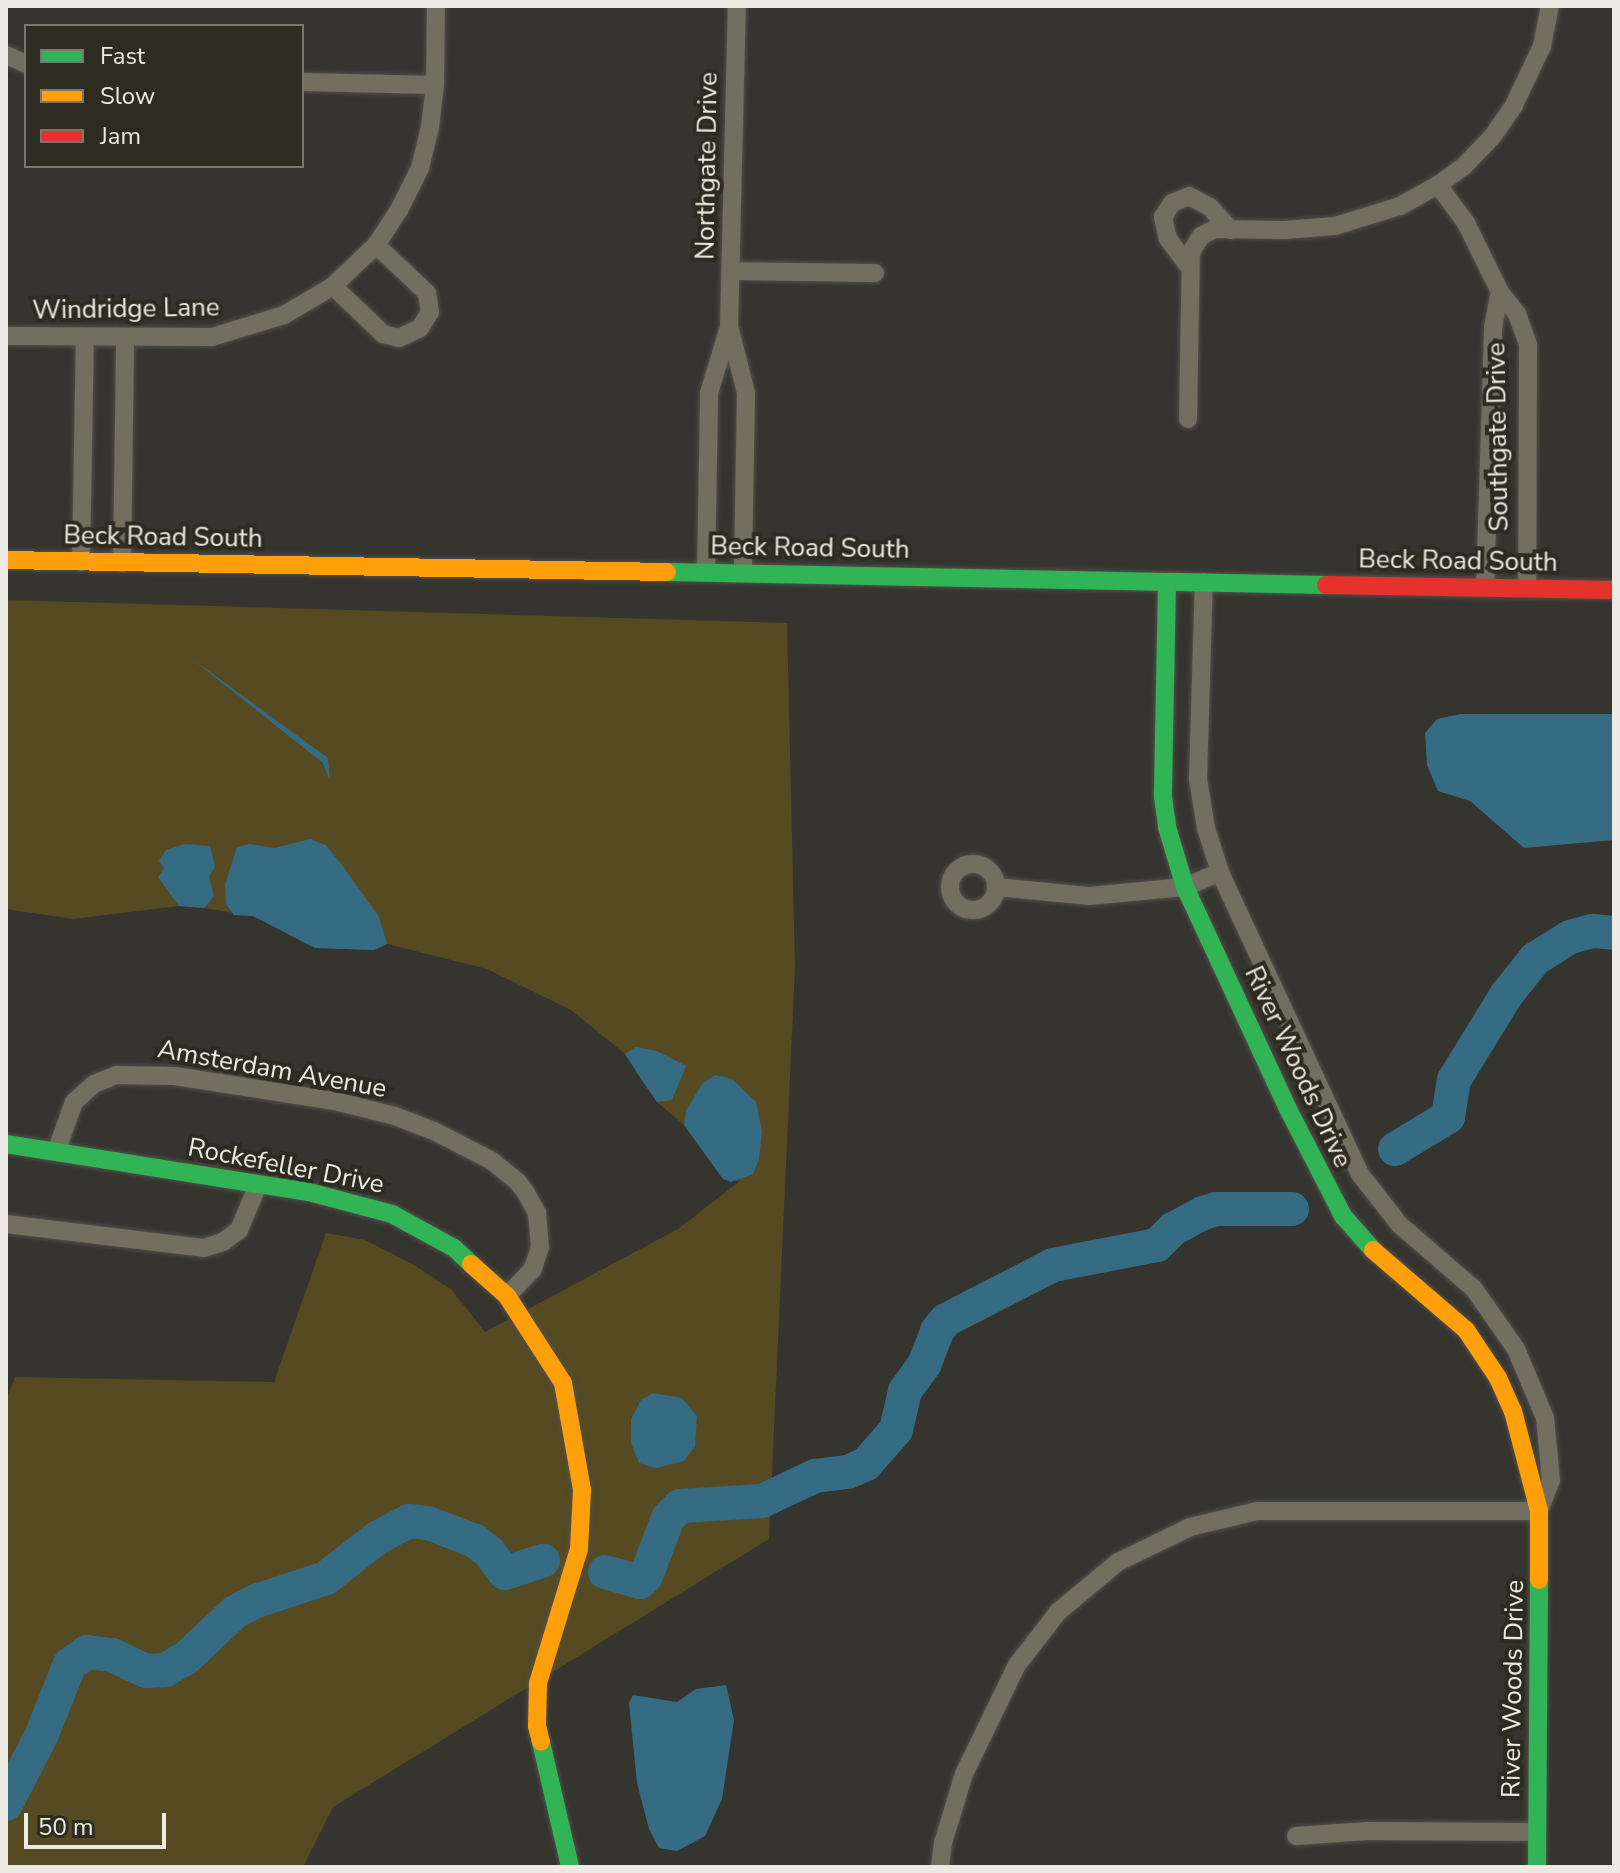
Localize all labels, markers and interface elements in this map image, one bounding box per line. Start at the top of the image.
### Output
legend [24,24,304,168]
text: Fast [100,40,145,72]
street label: Northgate Drive [690,72,724,260]
text: Slow [100,80,155,112]
text: Jam [100,120,141,152]
street label: Windridge Lane [32,292,220,326]
street label: Southgate Drive [1481,342,1515,532]
street label: Beck Road South [63,520,263,554]
street label: Beck Road South [710,531,910,565]
street label: Beck Road South [1358,544,1558,578]
street label: River Woods Drive [1238,961,1358,1173]
street label: Amsterdam Avenue [155,1034,389,1104]
street label: Rockefeller Drive [185,1132,387,1200]
street label: River Woods Drive [1495,1580,1531,1798]
scale bar [28,1797,170,1847]
text: 50 m [38,1811,94,1843]

